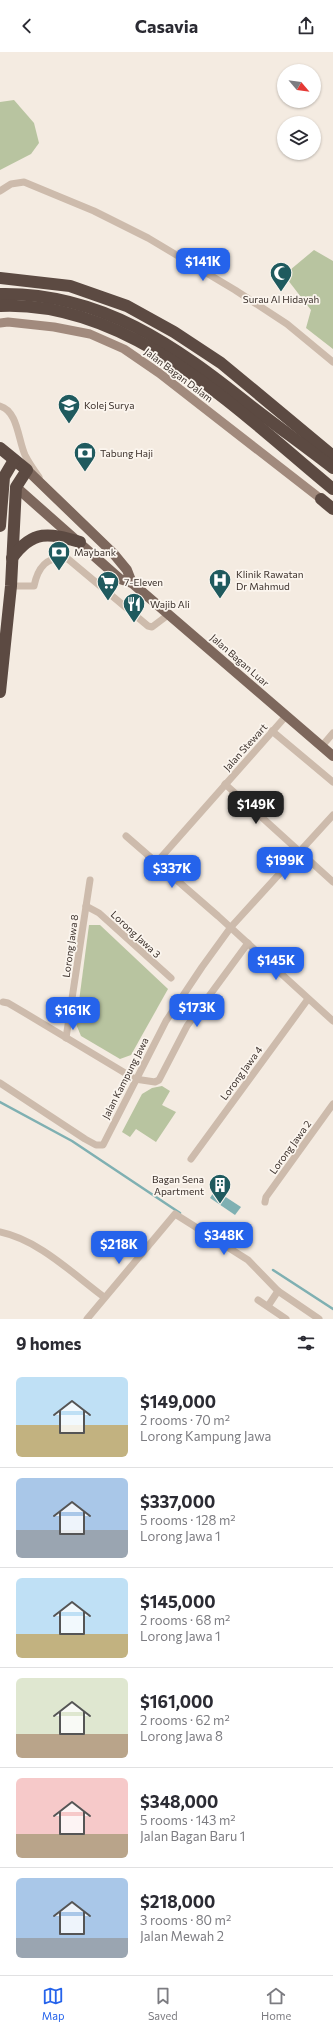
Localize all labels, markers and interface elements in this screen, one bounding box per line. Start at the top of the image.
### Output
icon: back [16,15,38,37]
text: Casavia [135,15,198,37]
icon: share [295,15,317,37]
north arrow [277,64,321,108]
map controls [277,64,321,160]
button: layers [277,116,321,160]
pin: $141K [175,248,231,282]
text: $141K [185,253,221,269]
mosque icon: Surau Al Hidayah [268,260,294,293]
place label: Surau Al Hidayah [243,293,319,305]
street label: Jalan Bagan Dalam [142,345,216,405]
school or university icon: Kolej Surya [56,392,82,425]
place label: Kolej Surya [84,399,134,411]
bank icon: Tabung Haji [72,440,98,473]
place label: Tabung Haji [100,447,153,459]
bank icon: Maybank [46,539,72,572]
place label: Maybank [74,546,117,558]
hospital icon: Klinik Rawatan Dr Mahmud [207,567,233,600]
place label: Klinik Rawatan Dr Mahmud [236,568,303,592]
supermarket icon: 7-Eleven [95,569,121,602]
place label: 7-Eleven [124,576,163,588]
restaurant icon: Wajib Ali [121,591,147,624]
place label: Wajib Ali [150,598,190,610]
street label: Jalan Bagan Luar [208,631,272,689]
street label: Jalan Stewart [221,721,269,773]
pin: $149K [228,791,284,825]
text: $149K [237,796,275,812]
pin: $199K [257,847,313,881]
text: $199K [266,852,304,868]
pin: $337K [144,855,200,889]
text: $337K [153,860,191,876]
street label: Lorong Jawa 3 [109,908,163,960]
street label: Lorong Jawa 8 [60,914,80,978]
pin: $145K [248,947,304,981]
text: $145K [257,952,295,968]
pin: $173K [169,994,225,1028]
pin: $161K [45,997,101,1031]
text: $173K [178,999,216,1015]
text: $161K [55,1002,91,1018]
street label: Jalan Kampung Jawa [99,1035,151,1121]
street label: Lorong Jawa 4 [217,1044,265,1102]
street label: Lorong Jawa 2 [267,1118,314,1176]
building icon: Bagan Sena Apartment [207,1172,233,1205]
place label: Bagan Sena Apartment [152,1173,204,1197]
pin: $348K [196,1222,252,1256]
text: $348K [204,1227,244,1243]
pin: $218K [91,1231,147,1265]
text: $218K [100,1236,138,1252]
icon: filters [295,1332,317,1354]
text: 9 homes [16,1333,81,1354]
text: $149,000 [140,1391,216,1412]
icon: home [48,1393,96,1441]
text: 2 rooms · 70 m² [140,1412,230,1428]
text: Lorong Kampung Jawa [140,1428,271,1444]
text: $337,000 [140,1491,215,1512]
icon: home [48,1494,96,1542]
text: 5 rooms · 128 m² [140,1512,235,1528]
text: Lorong Jawa 1 [140,1528,221,1544]
text: $145,000 [140,1591,215,1612]
icon: home [48,1594,96,1642]
text: 2 rooms · 68 m² [140,1612,230,1628]
text: Lorong Jawa 1 [140,1628,221,1644]
text: $161,000 [140,1691,214,1712]
icon: home [48,1694,96,1742]
text: 2 rooms · 62 m² [140,1712,230,1728]
text: Lorong Jawa 8 [140,1728,223,1744]
text: $348,000 [140,1791,218,1812]
icon: home [48,1794,96,1842]
text: 5 rooms · 143 m² [140,1812,236,1828]
text: Jalan Bagan Baru 1 [140,1828,245,1844]
text: $218,000 [140,1891,215,1912]
icon: home [48,1894,96,1942]
text: 3 rooms · 80 m² [140,1912,231,1928]
text: Jalan Mewah 2 [140,1928,224,1944]
tab: Map [42,1985,64,2022]
tab: Saved [148,1985,178,2022]
tab: Home [261,1985,291,2022]

